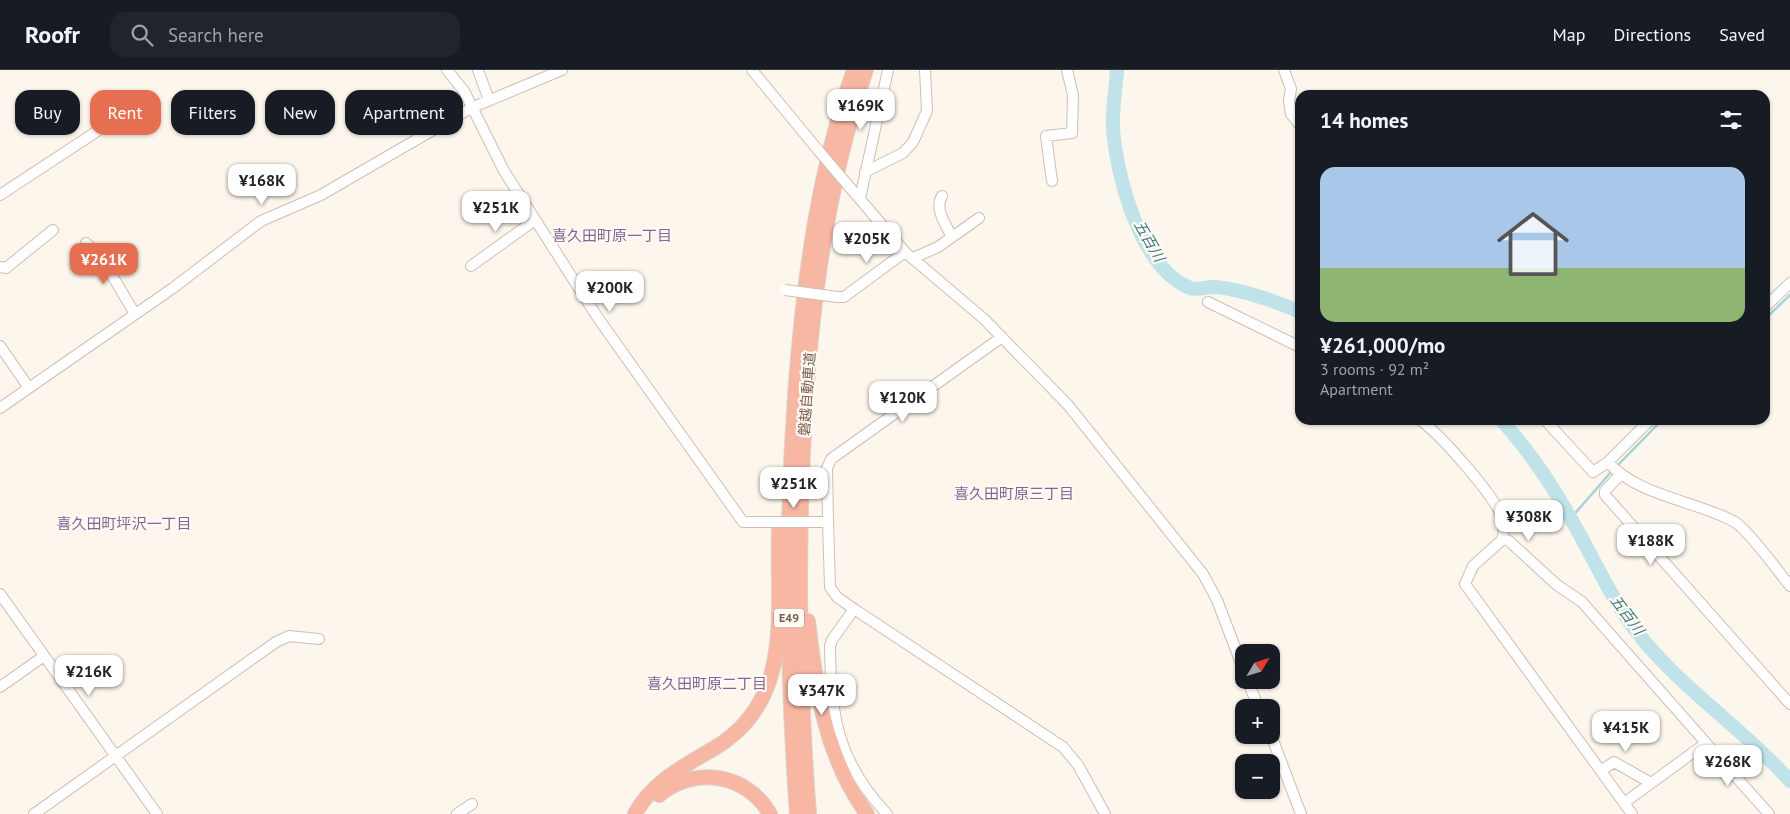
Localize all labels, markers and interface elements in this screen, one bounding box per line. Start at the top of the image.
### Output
search box [110,12,460,57]
text: Roofr [25,19,80,50]
icon: search [128,21,156,49]
text: Search here [168,23,264,47]
text: Map [1553,23,1585,46]
text: Directions [1613,23,1691,46]
text: Saved [1719,23,1765,46]
pin: ¥169K [826,88,896,131]
chip: Buy [15,90,80,135]
chip: Rent [90,90,161,135]
chip: Filters [171,90,255,135]
chip: New [265,90,335,135]
chip: Apartment [345,90,463,135]
text: ¥169K [838,95,884,115]
icon: filters [1717,106,1745,134]
text: 14 homes [1320,107,1408,134]
pin: ¥168K [227,164,297,206]
text: ¥168K [239,170,285,190]
pin: ¥251K [461,190,531,233]
text: ¥251K [473,197,519,217]
icon: home [1488,199,1578,289]
water label: 五百川 [1130,217,1170,267]
pin: ¥205K [832,222,902,264]
district label: 喜久田町原一丁目 [552,226,672,245]
text: ¥205K [844,228,890,248]
pin: ¥261K [69,242,139,285]
text: ¥261K [81,249,127,269]
pin: ¥200K [575,270,645,313]
text: ¥200K [587,277,633,297]
text: ¥261,000/mo [1320,332,1445,359]
street label: 磐越自動車道 [795,351,819,437]
text: 3 rooms · 92 m² [1320,359,1429,379]
text: Apartment [1320,379,1393,399]
pin: ¥120K [868,380,938,423]
text: ¥120K [880,387,926,407]
pin: ¥251K [759,466,829,509]
text: ¥251K [771,473,817,493]
district label: 喜久田町原三丁目 [954,484,1074,503]
pin: ¥308K [1494,500,1564,542]
text: ¥308K [1506,506,1552,526]
district label: 喜久田町坪沢一丁目 [56,514,192,533]
pin: ¥188K [1616,524,1686,566]
text: ¥188K [1628,530,1674,550]
water label: 五百川 [1606,591,1650,640]
road number: E49 [774,608,804,628]
north arrow [1235,644,1280,689]
map controls [1235,644,1280,799]
pin: ¥216K [54,654,124,697]
text: ¥216K [66,661,112,681]
district label: 喜久田町原二丁目 [647,674,767,693]
pin: ¥347K [787,674,857,716]
text: ¥347K [799,680,845,700]
button: + [1235,699,1280,744]
pin: ¥415K [1591,710,1661,753]
text: ¥415K [1603,717,1649,737]
pin: ¥268K [1693,744,1763,787]
text: ¥268K [1705,751,1751,771]
button: − [1235,754,1280,799]

